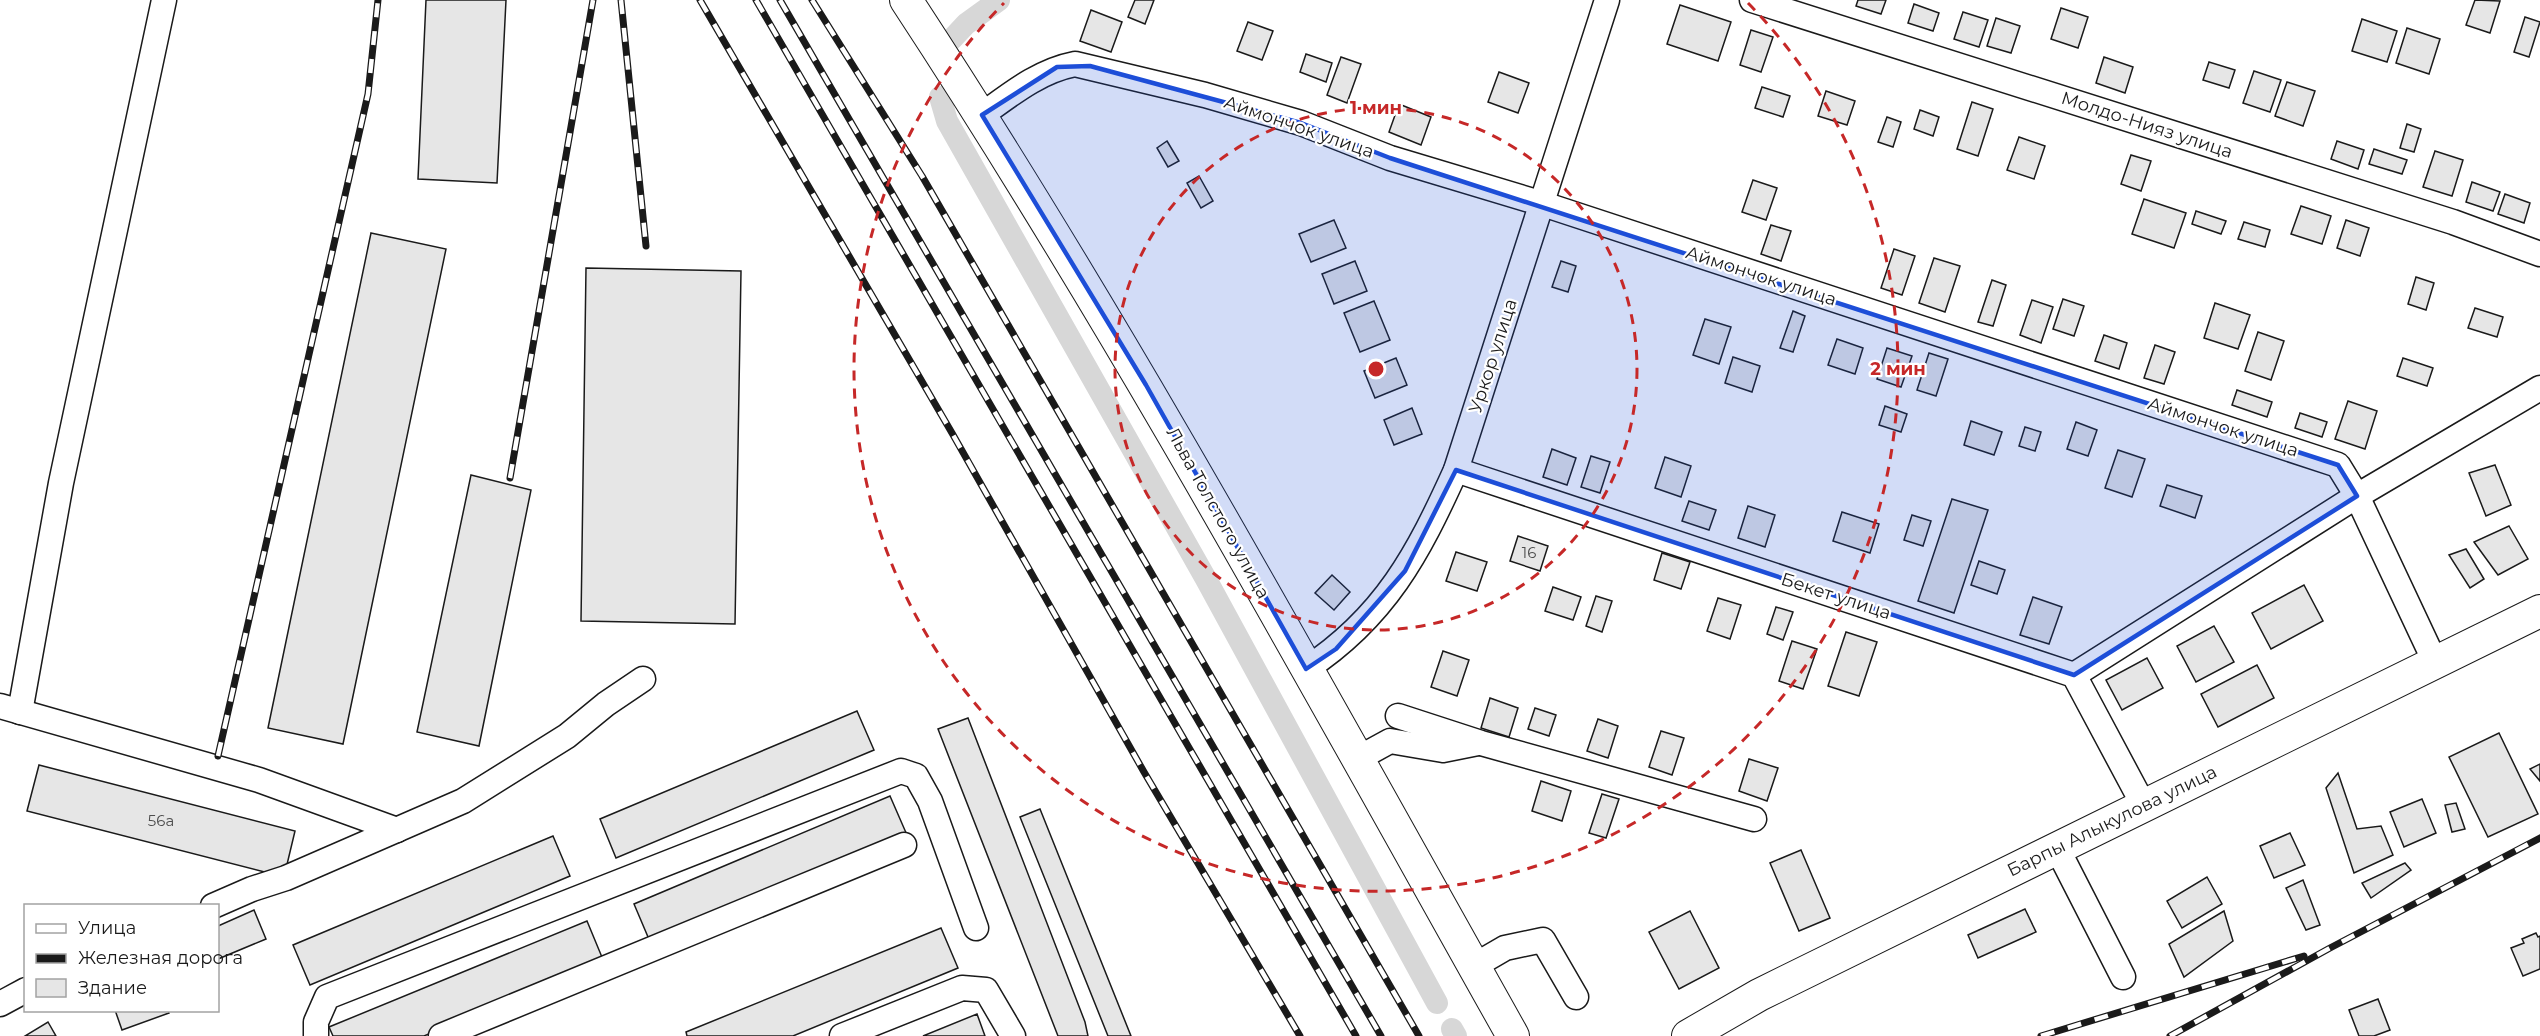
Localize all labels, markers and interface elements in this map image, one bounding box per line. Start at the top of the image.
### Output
street label: Молдо-Нияз улица [2059,87,2235,163]
street label: Аймончок улица [1221,91,1377,163]
text: 1 мин [1350,97,1402,119]
street label: Аймончок улица [1683,241,1839,311]
street label: Уркор улица [1464,296,1522,416]
text: 2 мин [1870,358,1926,380]
centre of rings [1366,359,1386,379]
street label: Аймончок улица [2145,392,2301,462]
street label: Льва Толстого улица [1162,423,1274,603]
house number: 16 [1522,543,1536,562]
street label: Бекет улица [1778,568,1894,624]
street label: Барпы Алыкулова улица [2004,761,2220,881]
house number: 56a [148,811,174,830]
legend [24,904,219,1012]
text: Улица [78,917,136,939]
text: Железная дорога [78,947,243,969]
text: Здание [78,977,147,999]

